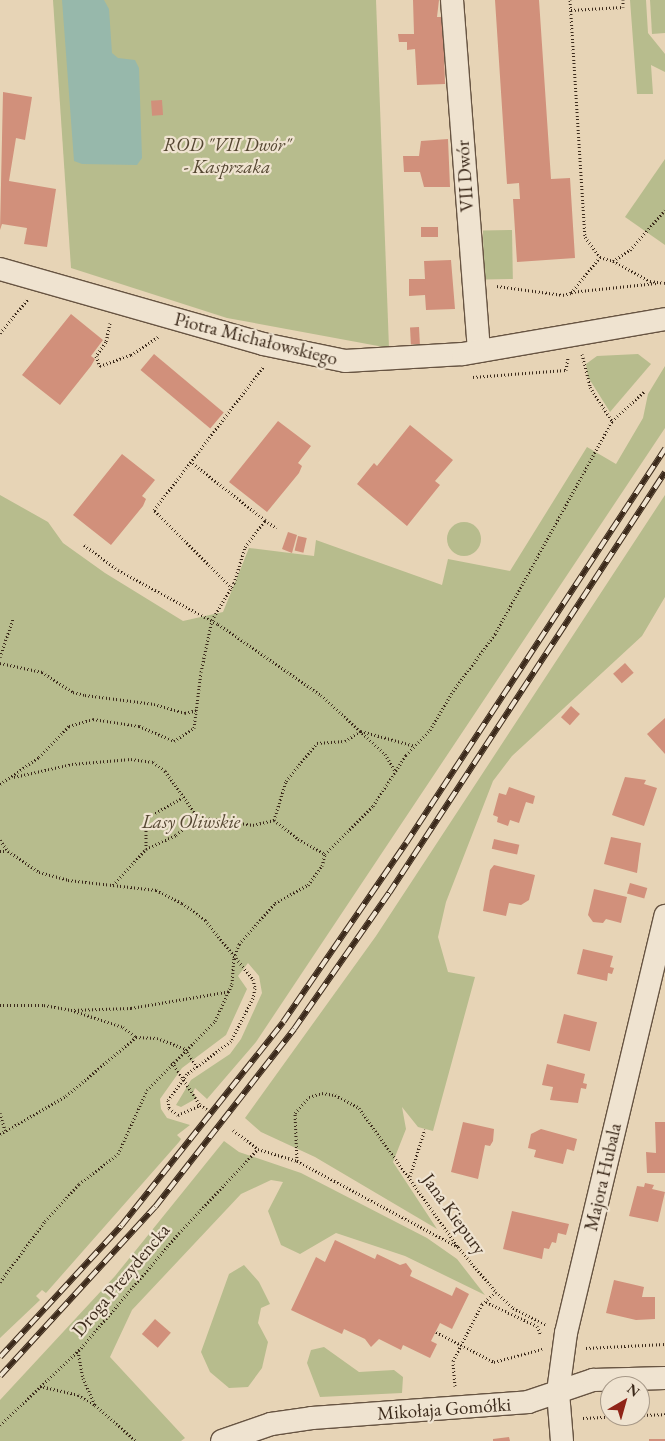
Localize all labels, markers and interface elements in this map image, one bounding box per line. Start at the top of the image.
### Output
park label: ROD "VII Dwór" - Kasprzaka [163,134,291,178]
street label: VII Dwór [451,139,479,213]
street label: Piotra Michałowskiego [172,308,340,370]
park label: Lasy Oliwskie [142,811,240,833]
street label: Majora Hubala [580,1121,626,1233]
street label: Jana Kiepury [417,1169,491,1259]
street label: Droga Prezydencka [67,1219,175,1341]
north arrow [600,1376,650,1426]
text: N [624,1379,644,1401]
street label: Mikołaja Gomółki [376,1393,512,1425]

